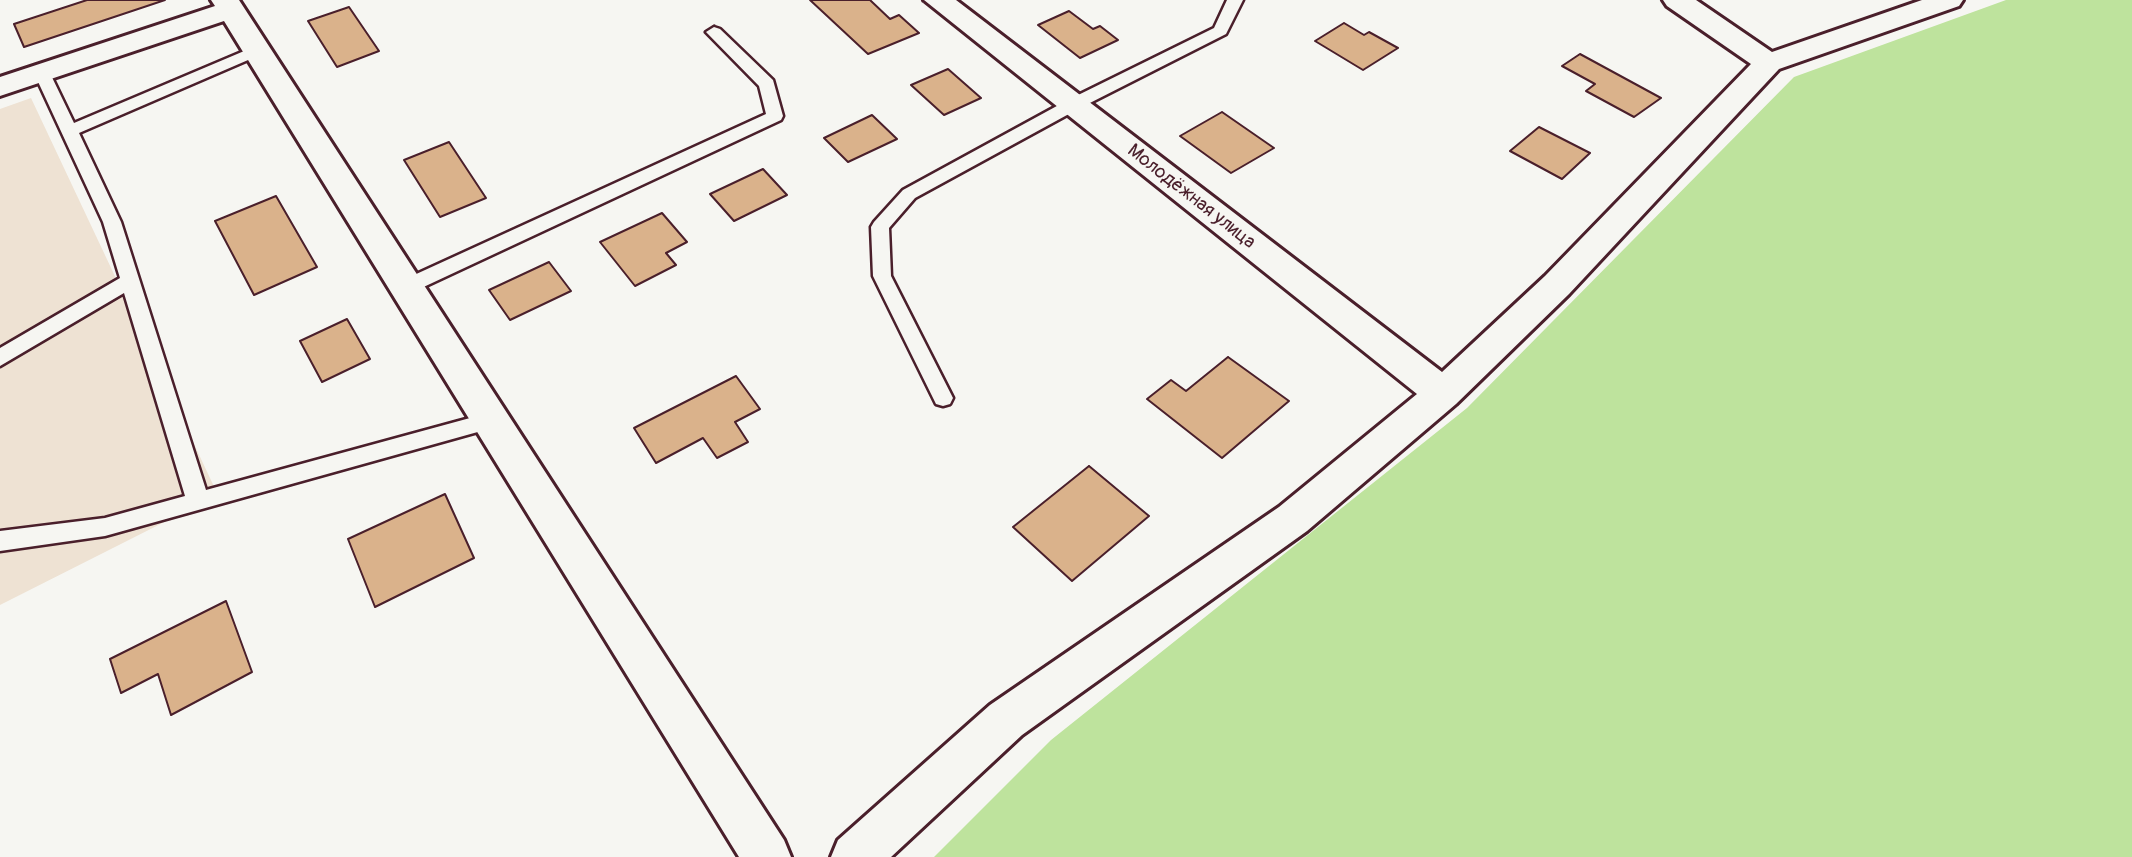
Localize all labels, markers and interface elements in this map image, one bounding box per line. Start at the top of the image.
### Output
street label: Молодёжная улица [1122,140,1260,254]

